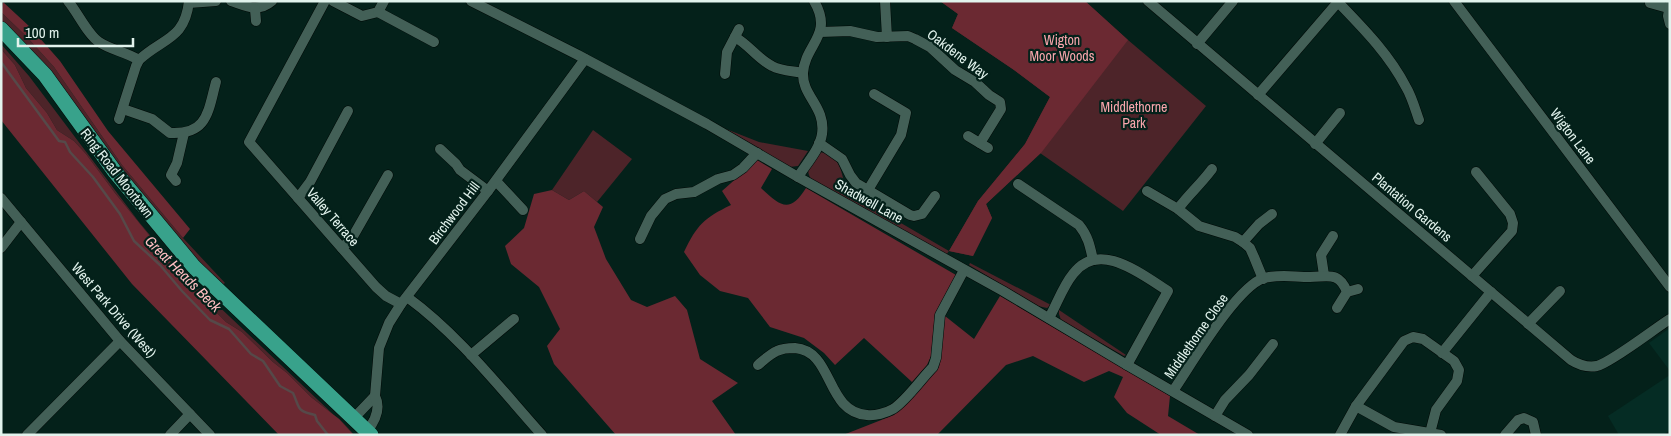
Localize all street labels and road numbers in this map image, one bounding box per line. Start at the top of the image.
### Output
street label: Oakdene Way [924,25,993,83]
street label: Wigton Lane [1546,105,1600,167]
street label: Ring Road Moortown [77,125,157,221]
street label: Plantation Gardens [1368,168,1456,246]
street label: Shadwell Lane [832,175,906,227]
street label: Birchwood Hill [425,178,483,248]
street label: Valley Terrace [303,184,363,250]
street label: West Park Drive (West) [68,259,160,361]
street label: Middlethorne Close [1160,290,1232,382]

